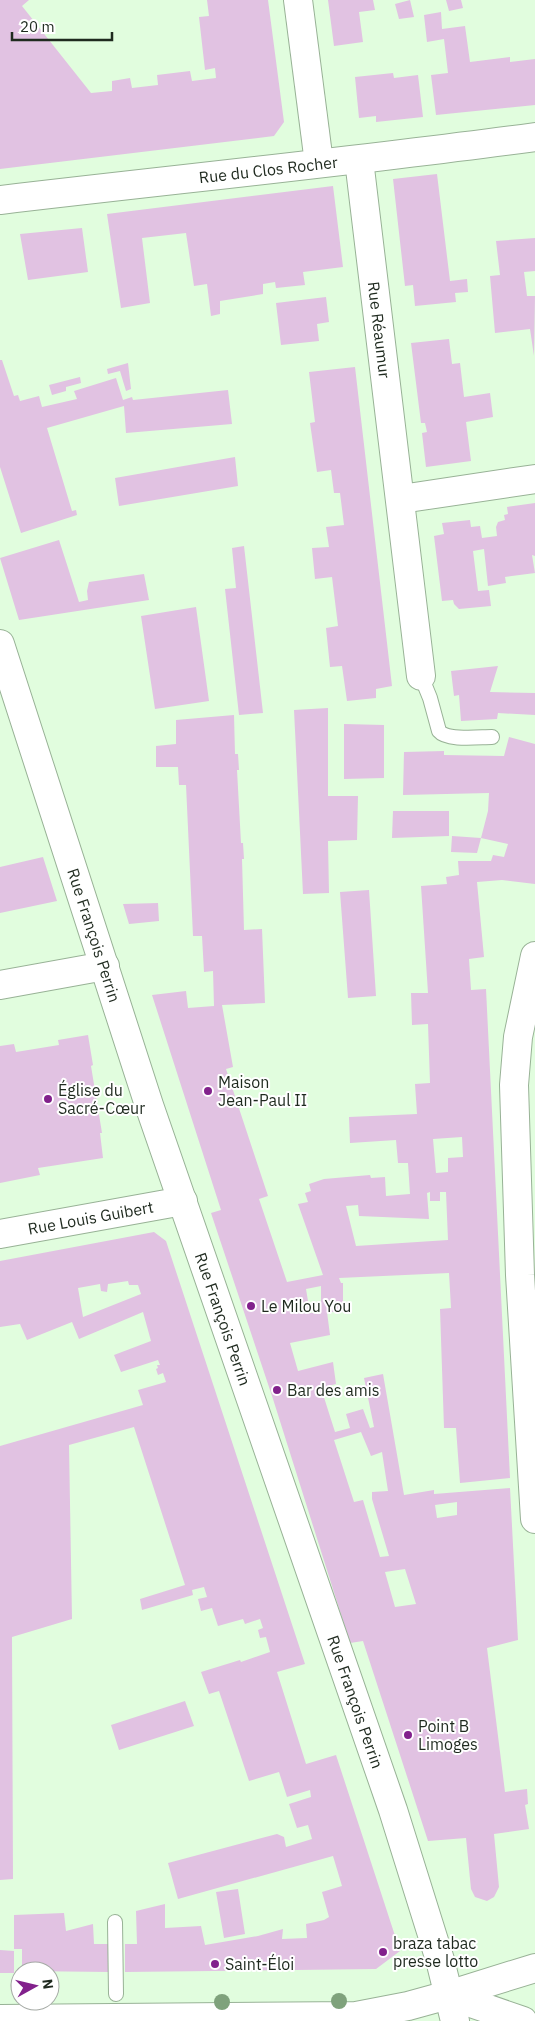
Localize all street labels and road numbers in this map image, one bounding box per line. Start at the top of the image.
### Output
street label: Rue du Clos Rocher [198,152,339,187]
street label: Rue Réaumur [364,280,395,379]
street label: Rue François Perrin [63,866,125,1005]
street label: Rue Louis Guibert [26,1197,155,1239]
street label: Rue François Perrin [191,1250,255,1388]
street label: Rue François Perrin [323,1633,388,1771]

